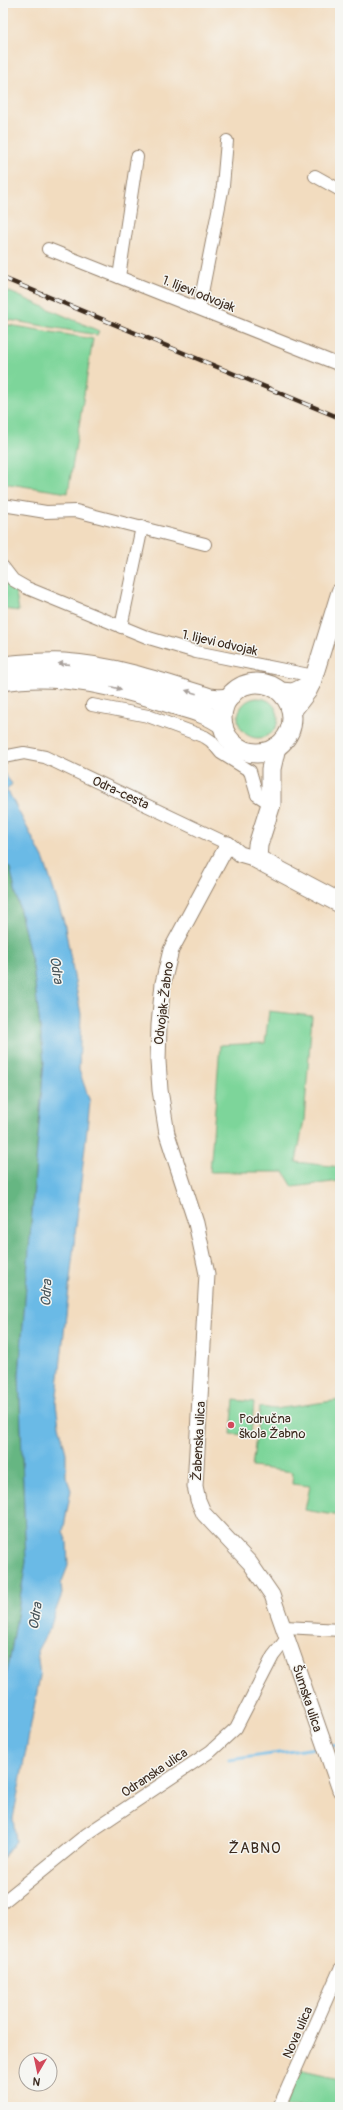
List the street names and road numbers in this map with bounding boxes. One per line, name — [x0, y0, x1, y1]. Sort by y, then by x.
street label: 1. lijevi odvojak — [160, 272, 238, 316]
street label: 1. lijevi odvojak — [180, 626, 260, 660]
street label: Odra-cesta — [90, 773, 152, 813]
street label: Odvojak-Žabno — [151, 961, 177, 1046]
street label: Žabenska ulica — [189, 1401, 209, 1481]
street label: Šumska ulica — [289, 1663, 325, 1734]
street label: Odranska ulica — [118, 1745, 191, 1801]
street label: Nova ulica — [279, 2004, 316, 2061]

